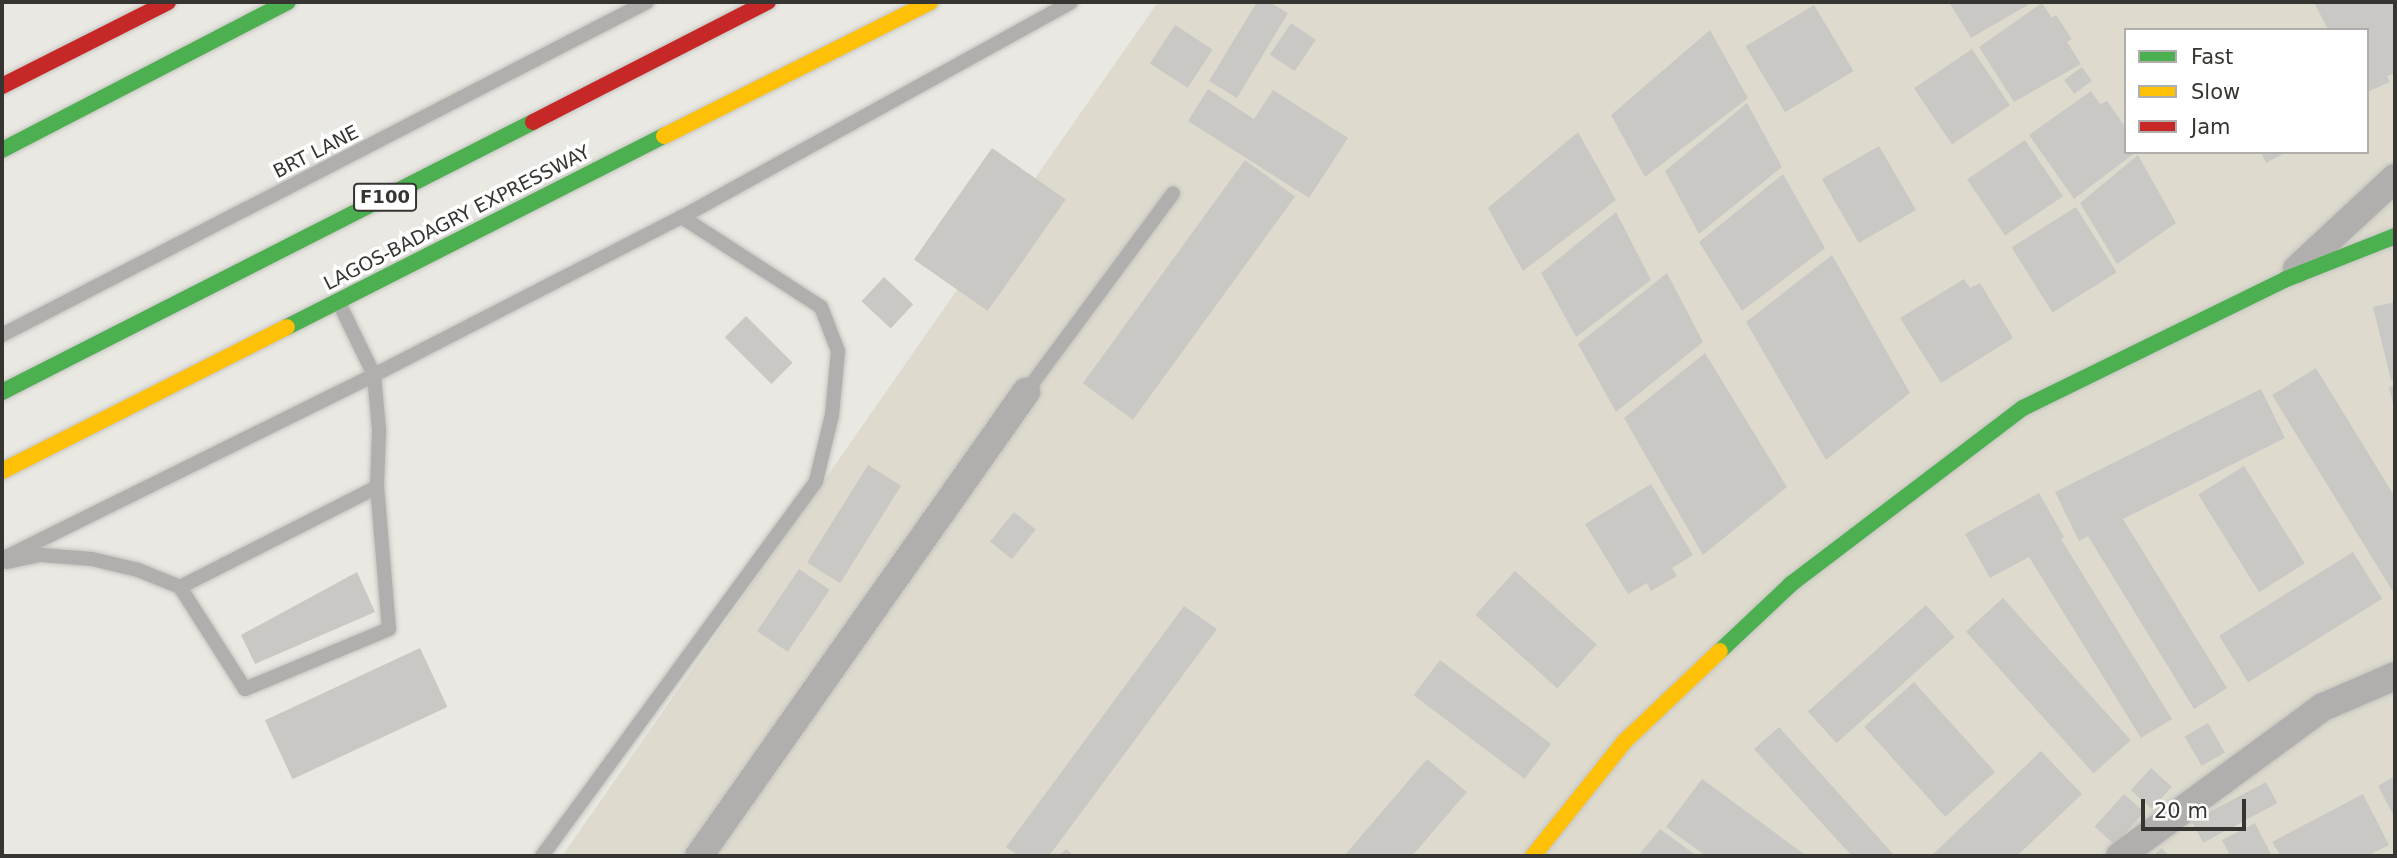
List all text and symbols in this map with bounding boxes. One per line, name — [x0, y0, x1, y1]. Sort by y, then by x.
legend — [2124, 28, 2369, 154]
text: Fast — [2191, 45, 2233, 69]
text: Slow — [2191, 80, 2240, 104]
text: Jam — [2191, 115, 2231, 139]
street label: BRT LANE — [270, 121, 362, 183]
street label: LAGOS-BADAGRY EXPRESSWAY — [320, 141, 594, 295]
road number: F100 — [352, 182, 418, 212]
scale bar — [2145, 784, 2250, 828]
text: 20 m — [2154, 799, 2208, 823]

